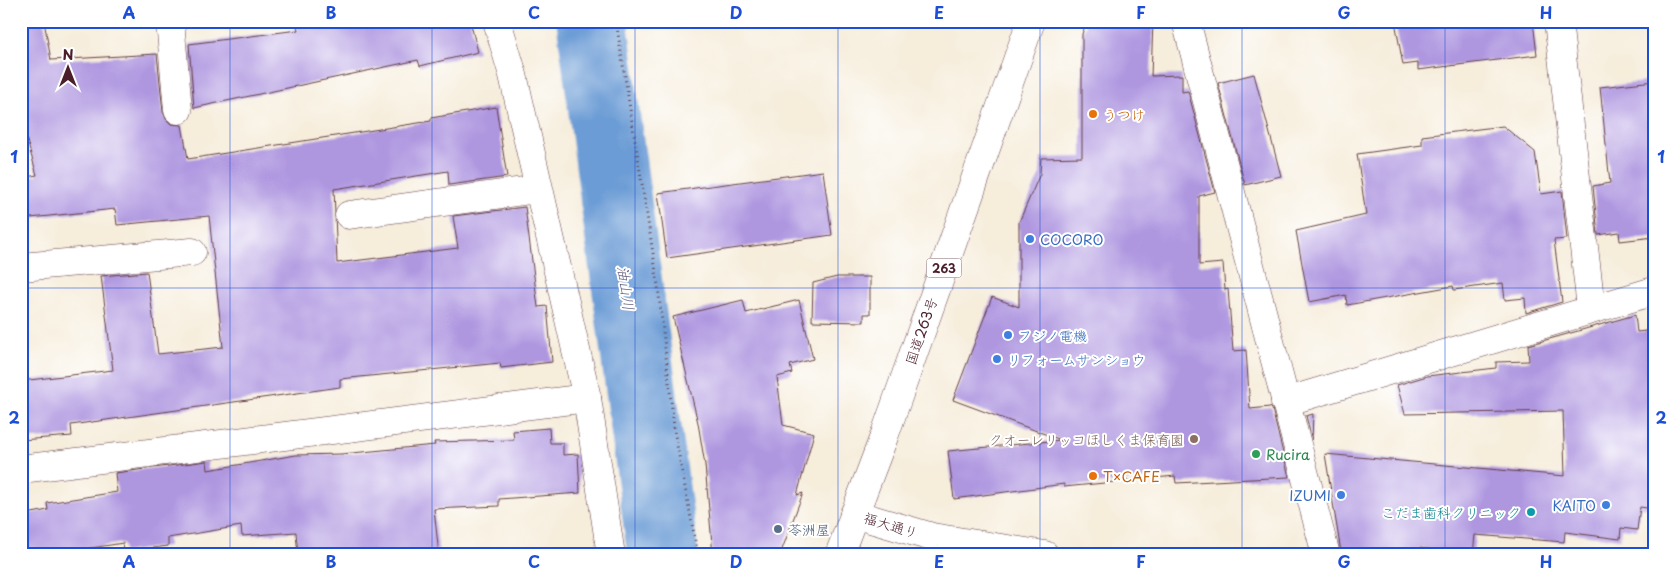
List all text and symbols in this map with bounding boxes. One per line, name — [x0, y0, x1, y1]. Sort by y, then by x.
text: A — [123, 0, 136, 24]
text: B — [326, 0, 337, 24]
text: C — [528, 0, 540, 24]
text: D — [730, 0, 742, 24]
text: E — [934, 0, 944, 24]
text: F — [1136, 0, 1146, 24]
text: G — [1337, 0, 1351, 24]
text: H — [1540, 0, 1552, 24]
north arrow — [42, 42, 92, 92]
text: N — [62, 44, 74, 65]
place label: うつけ — [1103, 104, 1145, 125]
marker: うつけ — [1087, 108, 1099, 120]
text: 1 — [10, 144, 18, 168]
text: 1 — [1657, 144, 1665, 168]
place label: COCORO — [1040, 229, 1103, 250]
marker: COCORO — [1024, 233, 1036, 245]
road number: 263 — [926, 258, 962, 278]
water label: 油山川 — [612, 264, 642, 312]
street label: 国道263号 — [900, 294, 942, 368]
place label: フジノ電機 — [1018, 325, 1087, 346]
marker: フジノ電機 — [1002, 329, 1014, 341]
place label: リフォームサンショウ — [1007, 349, 1146, 370]
marker: リフォームサンショウ — [991, 353, 1003, 365]
text: 2 — [8, 405, 20, 429]
text: 2 — [1655, 405, 1667, 429]
place label: クオーレリッコほしくま保育園 — [989, 429, 1184, 450]
marker: クオーレリッコほしくま保育園 — [1188, 433, 1200, 445]
place label: Rucira — [1266, 444, 1310, 465]
marker: Rucira — [1250, 448, 1262, 460]
place label: T×CAFE — [1103, 466, 1160, 487]
marker: T×CAFE — [1087, 470, 1099, 482]
place label: IZUMI — [1289, 485, 1331, 506]
marker: IZUMI — [1335, 489, 1347, 501]
place label: KAITO — [1553, 495, 1596, 516]
marker: KAITO — [1600, 499, 1612, 511]
place label: こだま歯科クリニック — [1381, 502, 1521, 523]
marker: こだま歯科クリニック — [1525, 506, 1537, 518]
street label: 福大通り — [861, 507, 921, 543]
place label: 苓洲屋 — [788, 519, 830, 540]
marker: 苓洲屋 — [772, 523, 784, 535]
text: A — [123, 549, 136, 573]
text: B — [326, 549, 337, 573]
text: C — [528, 549, 540, 573]
text: D — [730, 549, 742, 573]
text: E — [934, 549, 944, 573]
text: F — [1136, 549, 1146, 573]
text: G — [1337, 549, 1351, 573]
text: H — [1540, 549, 1552, 573]

